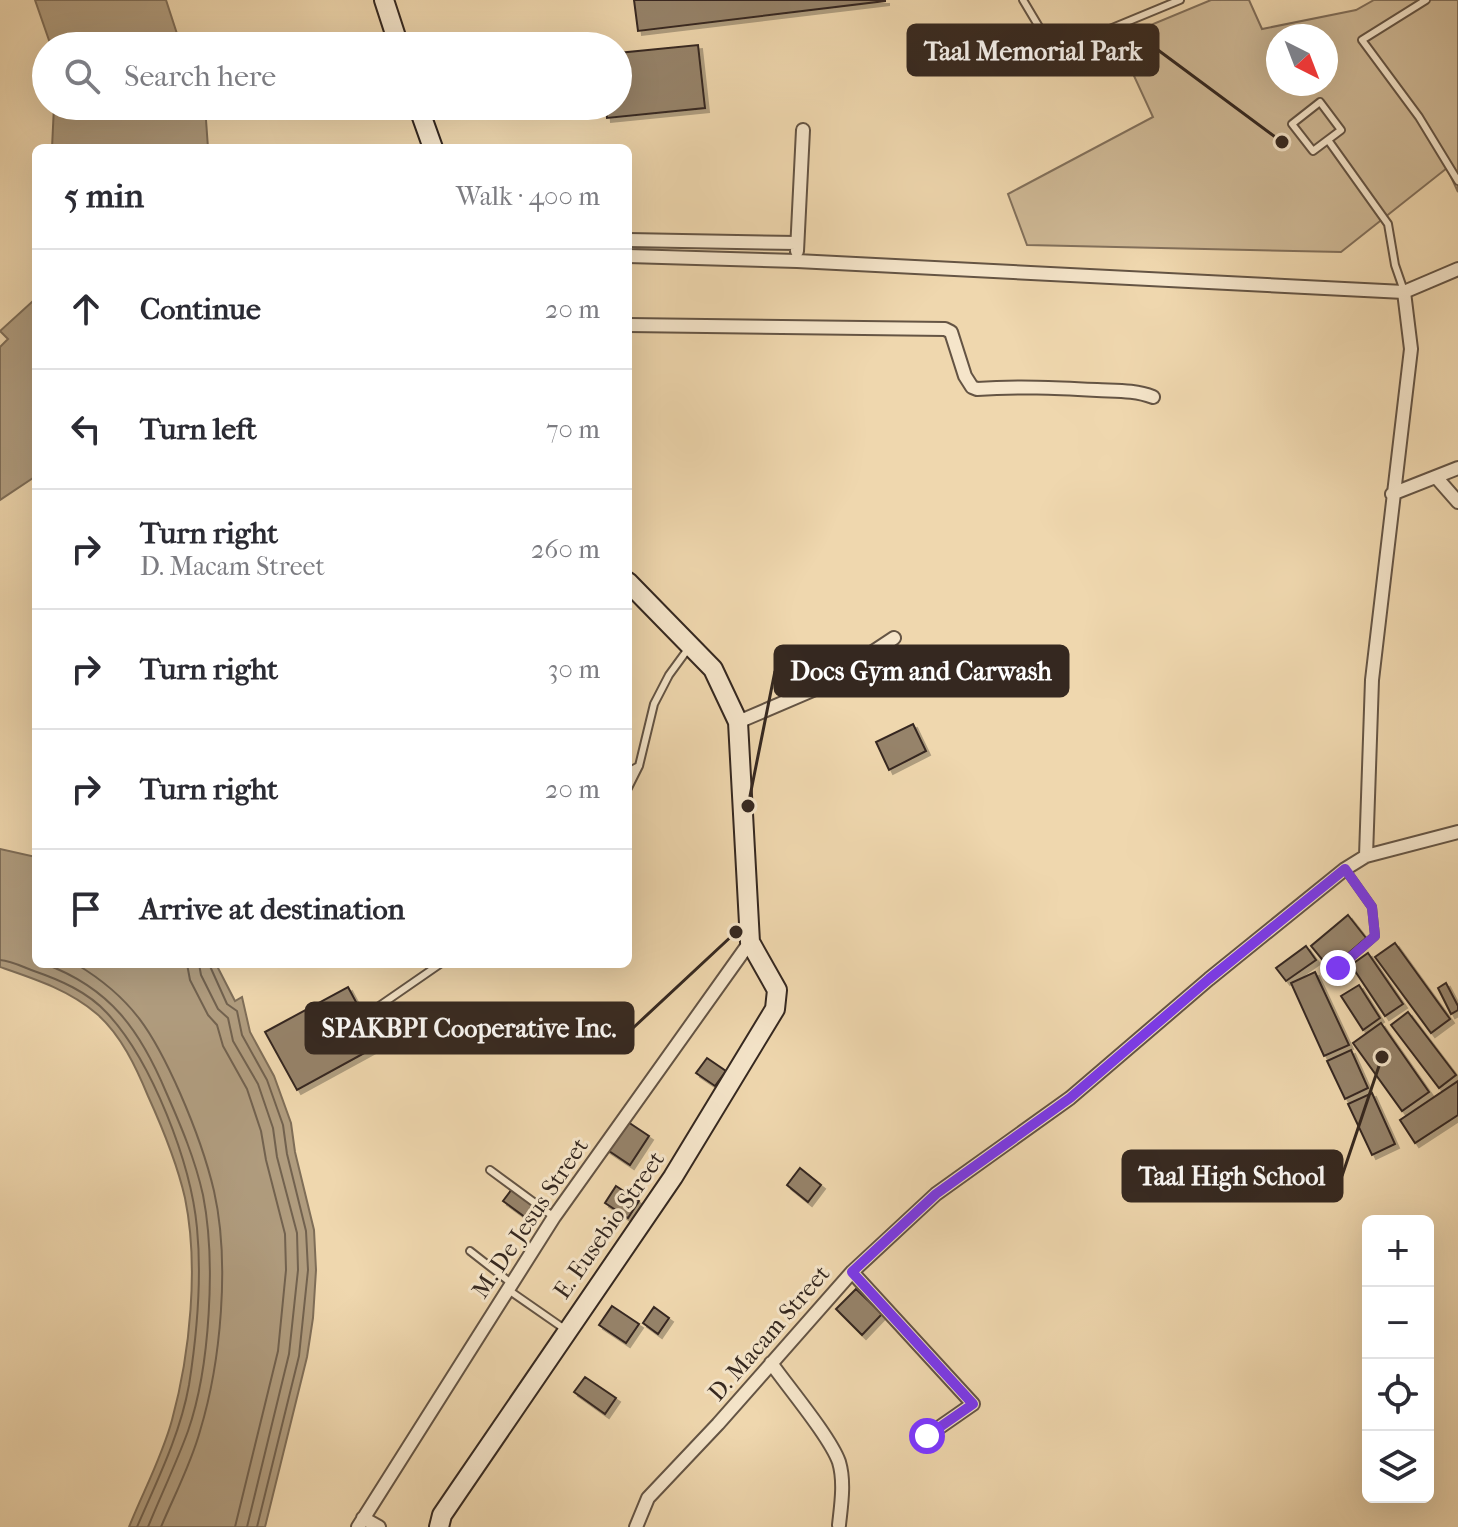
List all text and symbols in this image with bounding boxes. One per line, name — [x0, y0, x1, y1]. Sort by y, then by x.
north arrow — [1266, 24, 1338, 96]
callout: Taal Memorial Park — [908, 25, 1158, 75]
search box — [32, 32, 632, 120]
text: Taal Memorial Park — [923, 36, 1144, 67]
icon: search — [60, 54, 104, 98]
text: Search here — [124, 59, 276, 94]
text: 5 min — [64, 176, 144, 216]
text: Walk · 400 m — [456, 181, 600, 212]
icon: ahead — [64, 287, 108, 331]
text: Continue — [140, 292, 261, 327]
text: 20 m — [545, 294, 600, 325]
icon: left — [64, 407, 108, 451]
text: Turn left — [140, 412, 257, 447]
text: 70 m — [546, 414, 600, 445]
text: Turn right — [140, 516, 278, 551]
icon: right — [64, 527, 108, 571]
text: 260 m — [531, 534, 600, 565]
text: D. Macam Street — [140, 551, 325, 582]
callout: Docs Gym and Carwash — [775, 646, 1068, 696]
icon: right — [64, 647, 108, 691]
text: Turn right — [140, 652, 278, 687]
text: 30 m — [548, 654, 600, 685]
text: Docs Gym and Carwash — [790, 656, 1052, 687]
icon: right — [64, 767, 108, 811]
text: Turn right — [140, 772, 278, 807]
text: 20 m — [545, 774, 600, 805]
icon: arrive — [64, 887, 108, 931]
text: Arrive at destination — [140, 892, 405, 927]
route end — [1320, 950, 1356, 986]
callout: SPAKBPI Cooperative Inc. — [306, 1003, 633, 1053]
text: SPAKBPI Cooperative Inc. — [322, 1013, 616, 1044]
street label: M. De Jesus Street — [466, 1132, 594, 1303]
street label: E. Eusebio Street — [548, 1146, 670, 1304]
callout: Taal High School — [1123, 1151, 1342, 1201]
text: Taal High School — [1138, 1161, 1326, 1192]
map controls — [1362, 1215, 1434, 1503]
button: + — [1362, 1215, 1434, 1287]
street label: D. Macam Street — [703, 1259, 836, 1407]
button: − — [1362, 1287, 1434, 1359]
button: locate — [1362, 1359, 1434, 1431]
route start — [909, 1418, 945, 1454]
button: layers — [1362, 1431, 1434, 1503]

